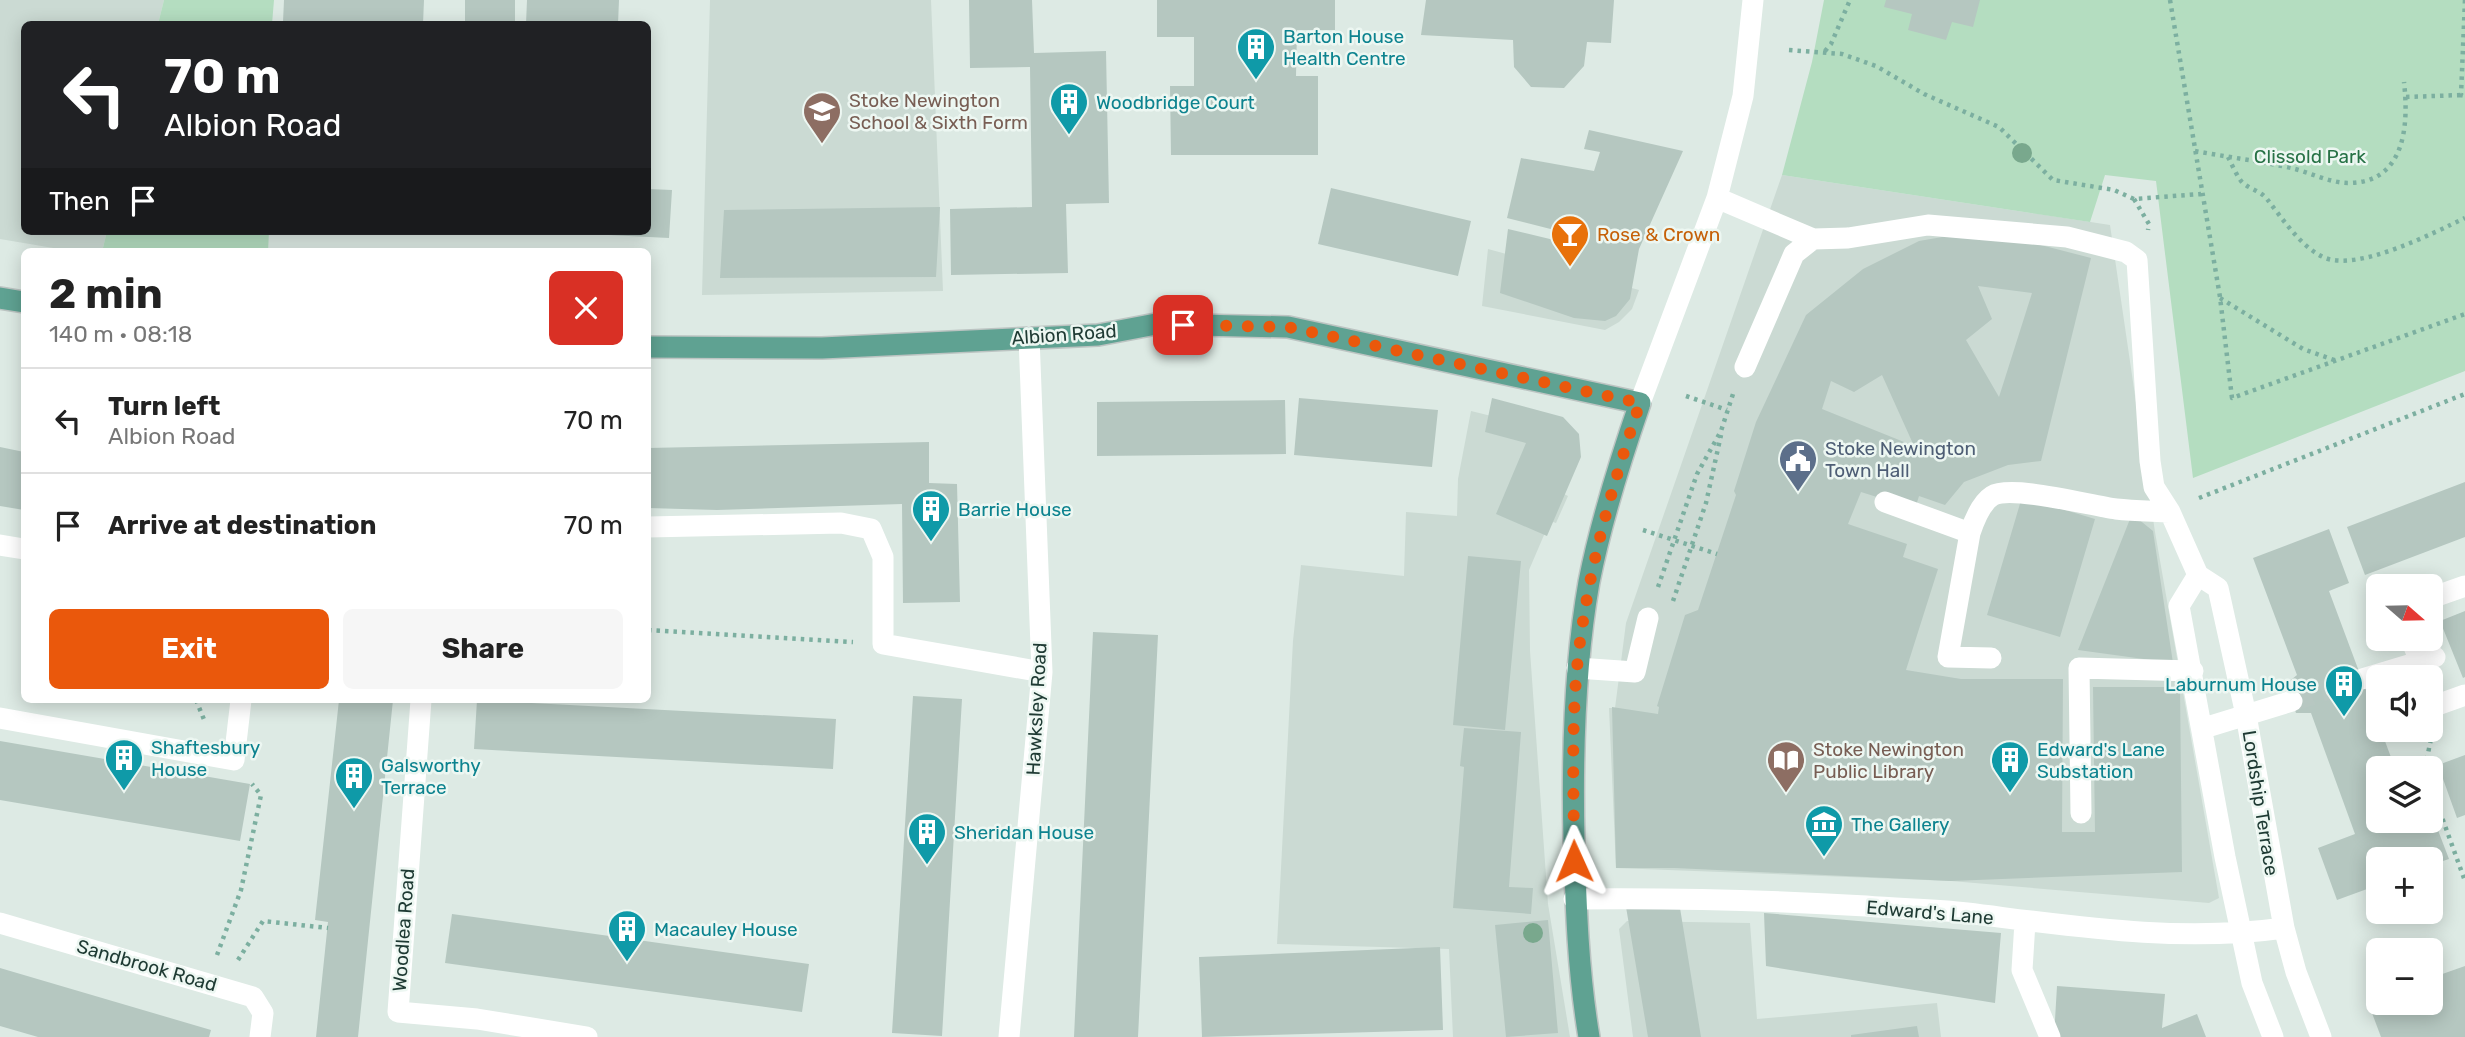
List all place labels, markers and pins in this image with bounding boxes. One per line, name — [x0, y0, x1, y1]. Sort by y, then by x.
place label: Barton House Health Centre — [1283, 25, 1406, 70]
building icon: Barton House Health Centre — [1235, 26, 1277, 81]
building icon: Woodbridge Court — [1048, 81, 1090, 136]
place label: Stoke Newington School & Sixth Form — [849, 89, 1028, 134]
school or university icon: Stoke Newington School & Sixth Form — [801, 90, 843, 145]
place label: Woodbridge Court — [1096, 91, 1255, 114]
bar icon: Rose & Crown — [1549, 213, 1591, 268]
place label: Rose & Crown — [1597, 223, 1720, 246]
pin — [1153, 295, 1213, 355]
place label: Stoke Newington Town Hall — [1825, 437, 1976, 482]
public building icon: Stoke Newington Town Hall — [1777, 438, 1819, 493]
building icon: Barrie House — [910, 488, 952, 543]
place label: Barrie House — [958, 498, 1072, 521]
building icon: Laburnum House — [2323, 663, 2365, 718]
place label: Laburnum House — [2165, 673, 2317, 696]
place label: Shaftesbury House — [151, 736, 260, 781]
building icon: Shaftesbury House — [103, 737, 145, 792]
place label: Stoke Newington Public Library — [1813, 738, 1964, 783]
place label: Edward's Lane Substation — [2037, 738, 2165, 783]
library icon: Stoke Newington Public Library — [1765, 739, 1807, 794]
building icon: Edward's Lane Substation — [1989, 739, 2031, 794]
place label: Galsworthy Terrace — [381, 754, 481, 799]
building icon: Galsworthy Terrace — [333, 755, 375, 810]
museum icon: The Gallery — [1803, 803, 1845, 858]
building icon: Sheridan House — [906, 811, 948, 866]
place label: The Gallery — [1851, 813, 1950, 836]
place label: Sheridan House — [954, 821, 1094, 844]
building icon: Macauley House — [606, 908, 648, 963]
place label: Macauley House — [654, 918, 798, 941]

